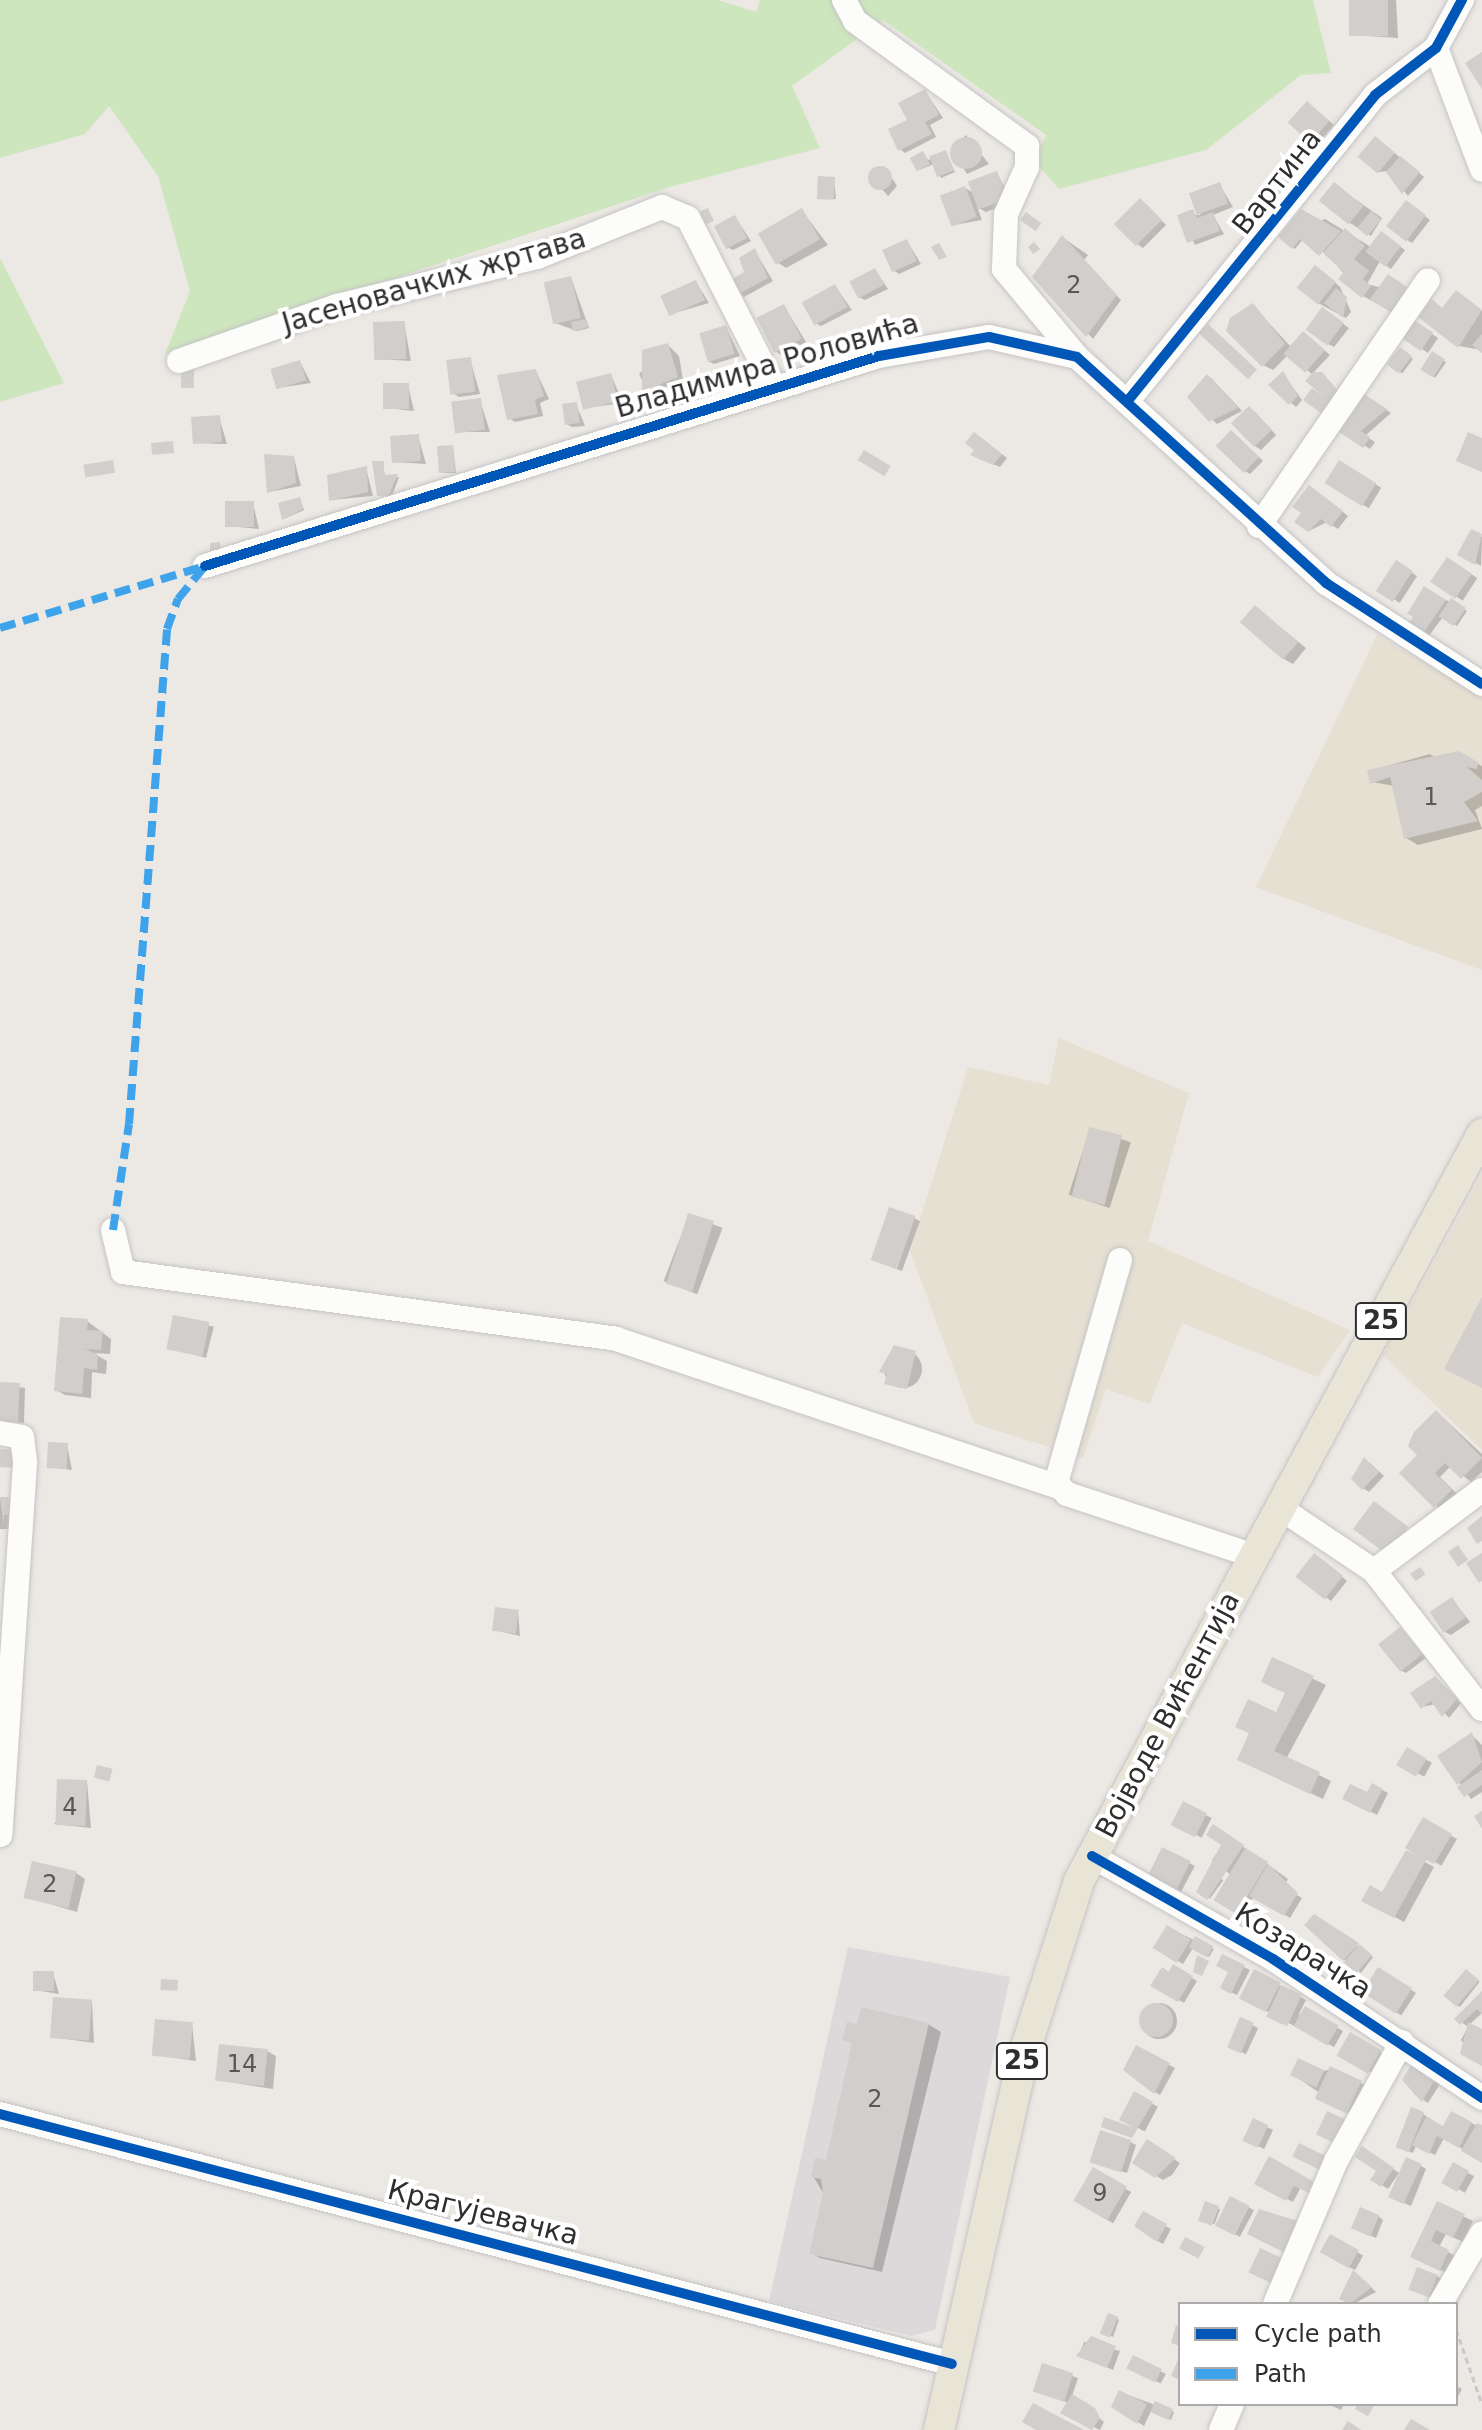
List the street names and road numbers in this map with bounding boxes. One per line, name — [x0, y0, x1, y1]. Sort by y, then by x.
street label: Вартина — [1226, 123, 1328, 241]
street label: Јасеновачких жртава — [278, 222, 590, 340]
street label: Владимира Роловића — [611, 307, 923, 425]
road number: 25 — [1353, 1299, 1409, 1343]
street label: Војводе Вићентија — [1089, 1586, 1247, 1844]
street label: Козарачка — [1229, 1896, 1377, 2006]
road number: 25 — [994, 2039, 1050, 2083]
street label: Крагујевачка — [384, 2173, 582, 2253]

